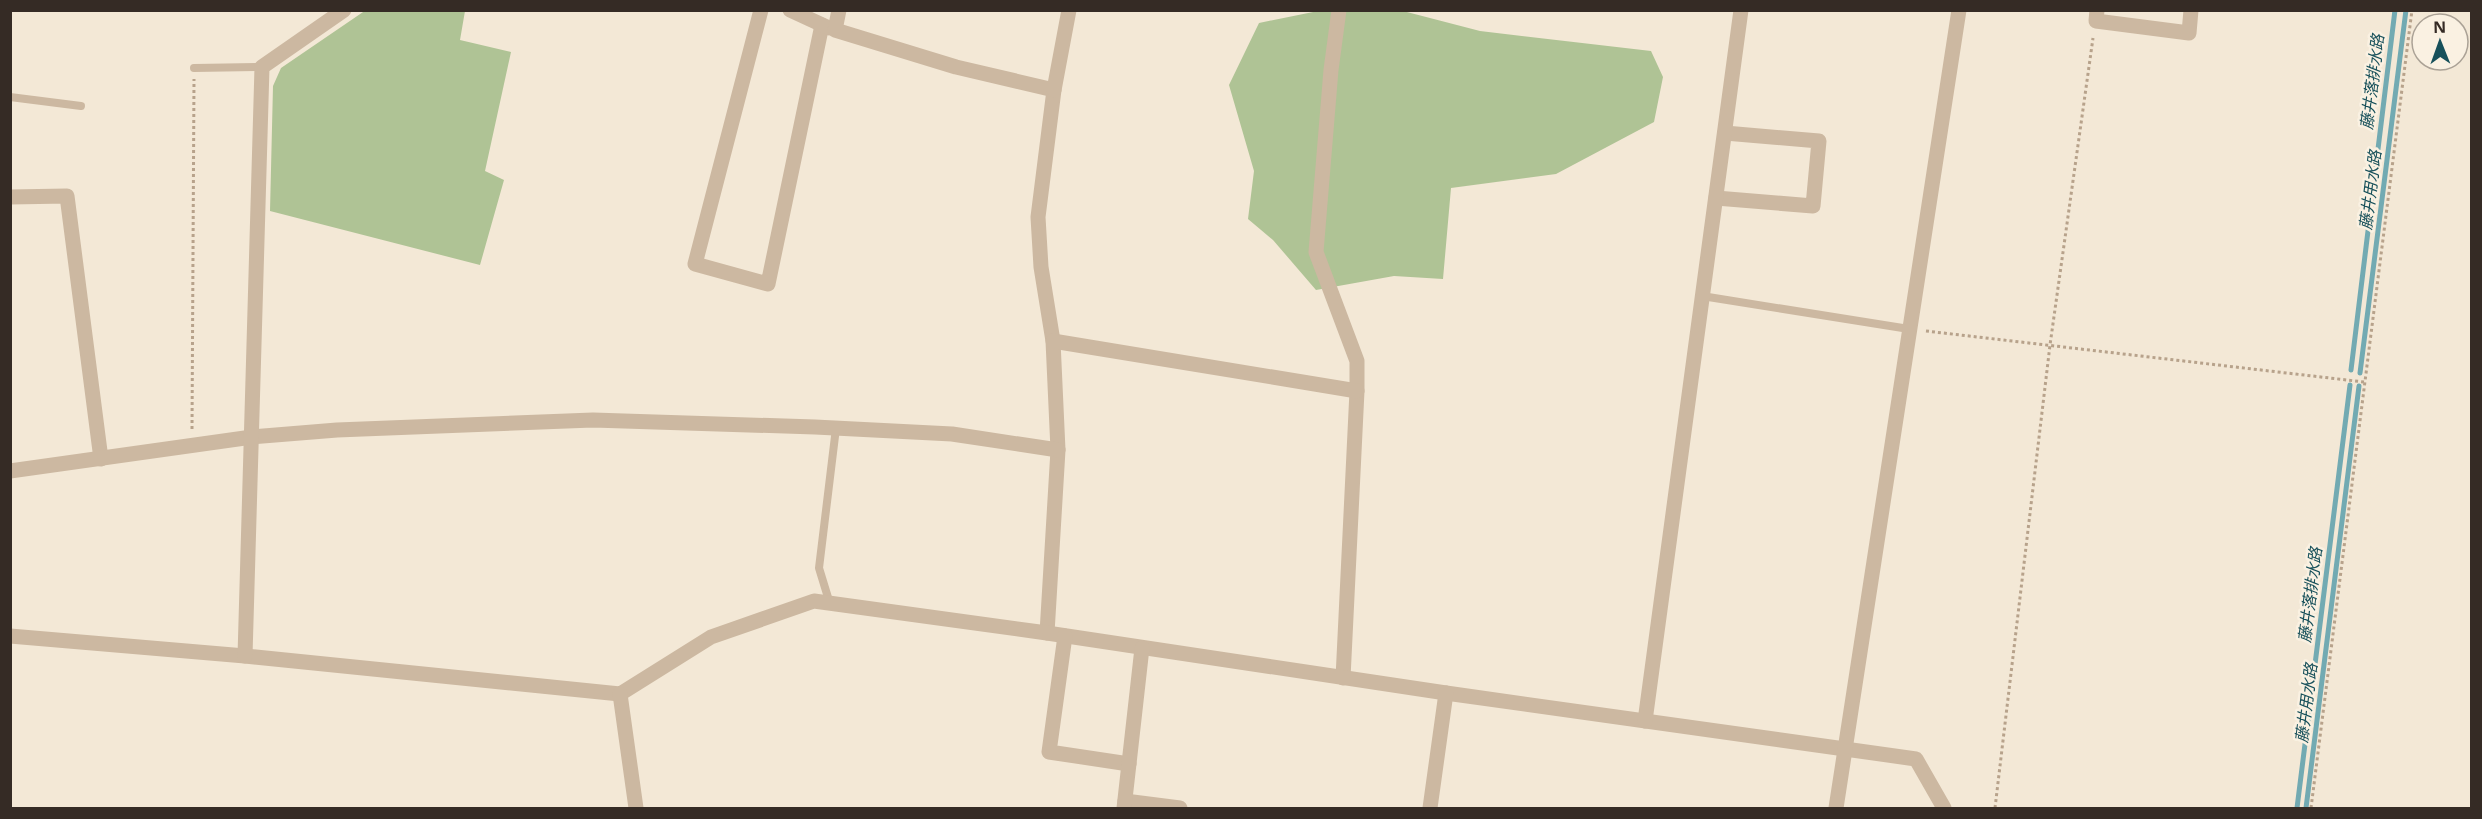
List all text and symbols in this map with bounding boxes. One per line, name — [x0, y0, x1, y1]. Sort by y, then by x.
north arrow — [2410, 12, 2470, 72]
text: N — [2433, 16, 2446, 38]
water label: 藤井落排水路 — [2355, 31, 2389, 131]
water label: 藤井用水路 — [2354, 147, 2386, 231]
water label: 藤井落排水路 — [2293, 544, 2327, 644]
water label: 藤井用水路 — [2290, 660, 2322, 744]

